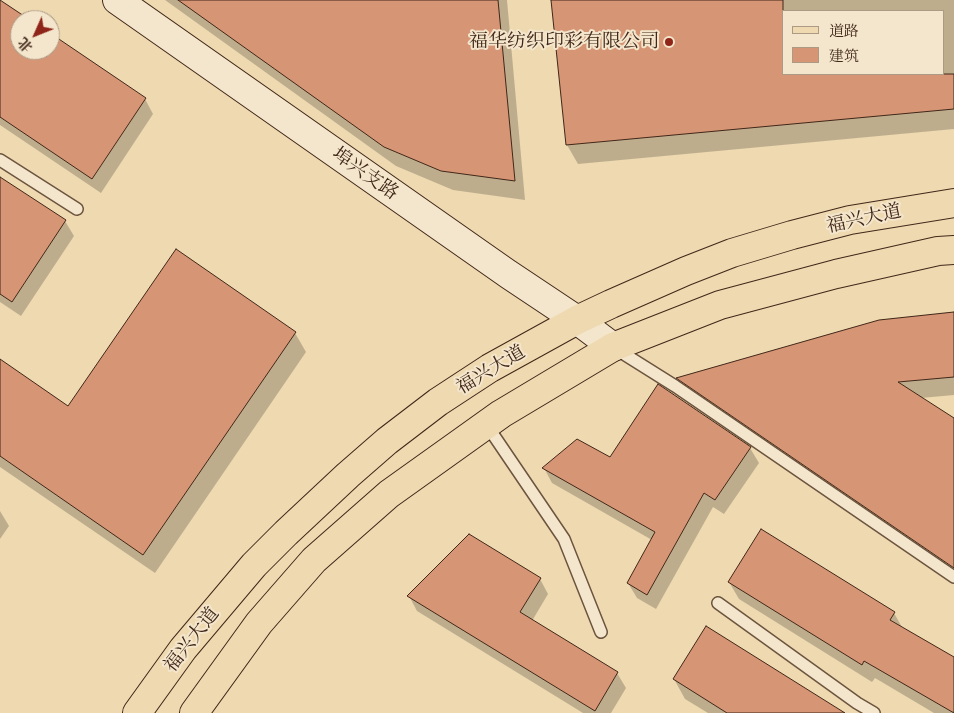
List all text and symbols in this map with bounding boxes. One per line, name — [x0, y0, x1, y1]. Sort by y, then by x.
north arrow — [10, 10, 60, 60]
legend — [782, 10, 944, 75]
text: 道路 — [829, 21, 859, 40]
place label: 福华纺织印彩有限公司 — [469, 31, 659, 53]
text: 北 — [14, 33, 36, 56]
marker: 福华纺织印彩有限公司 — [663, 36, 675, 48]
text: 建筑 — [829, 46, 859, 65]
street label: 埠兴支路 — [327, 143, 403, 205]
street label: 福兴大道 — [824, 200, 904, 238]
street label: 福兴大道 — [453, 341, 529, 399]
street label: 福兴大道 — [160, 603, 224, 677]

